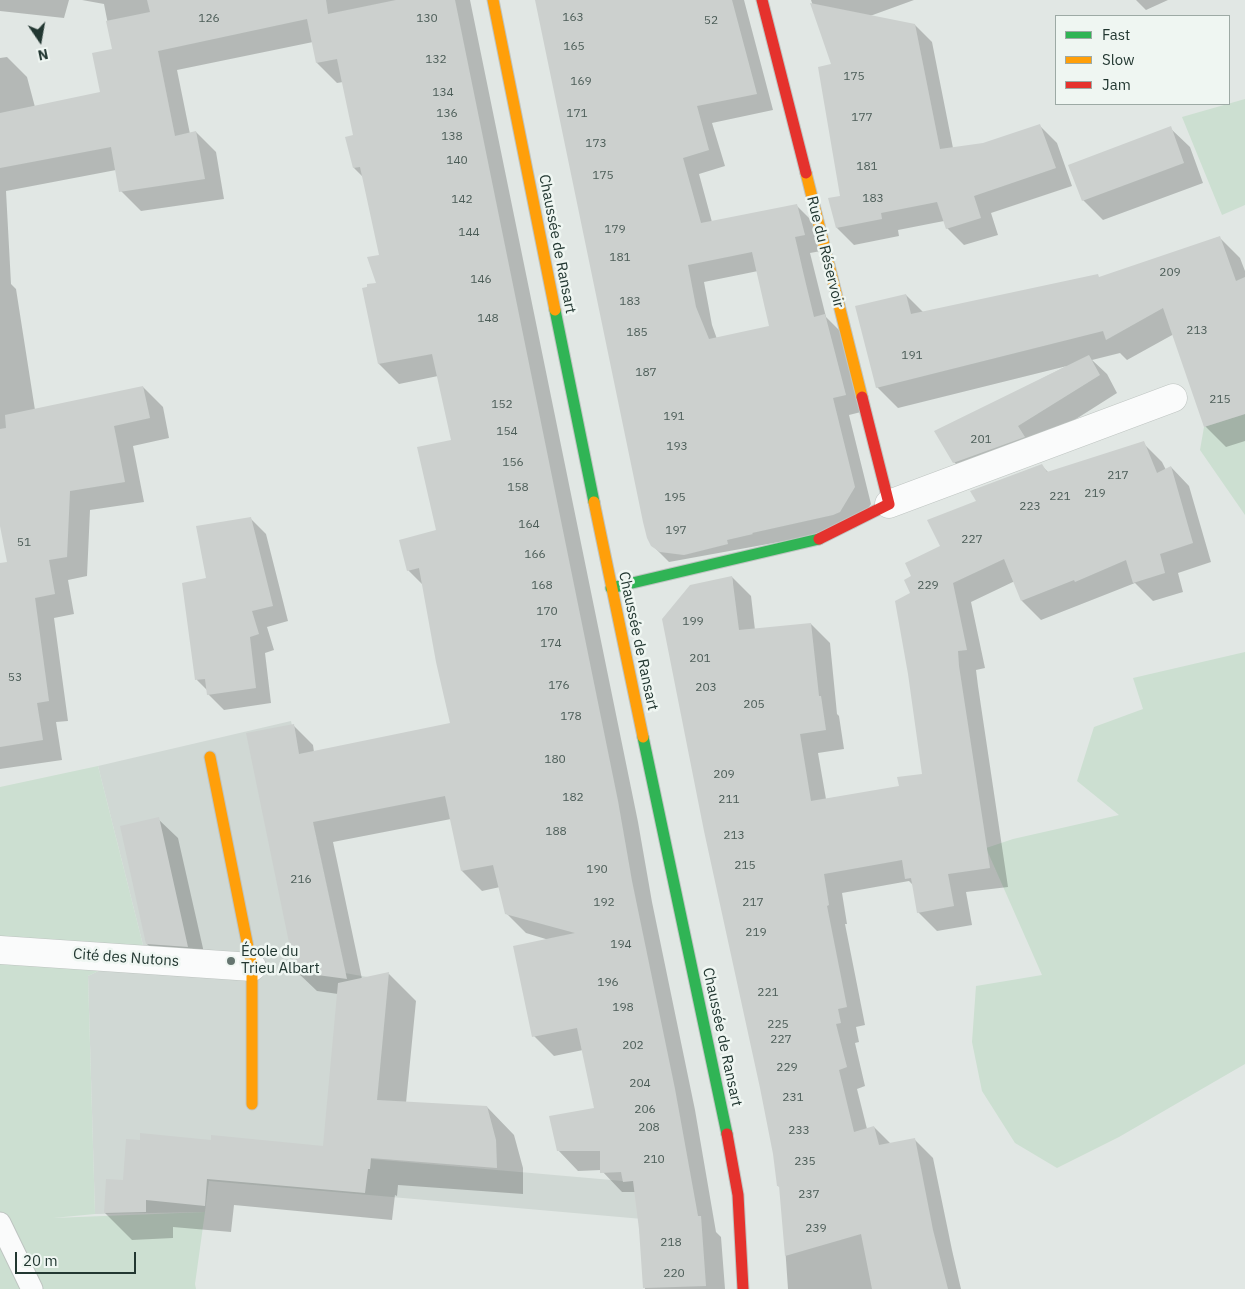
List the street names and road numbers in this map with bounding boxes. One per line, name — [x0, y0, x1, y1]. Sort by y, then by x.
street label: Chaussée de Ransart — [535, 173, 579, 315]
street label: Rue du Réservoir — [802, 194, 848, 310]
street label: Chaussée de Ransart — [614, 570, 662, 712]
street label: Cité des Nutons — [72, 945, 180, 971]
street label: Chaussée de Ransart — [698, 966, 746, 1108]

